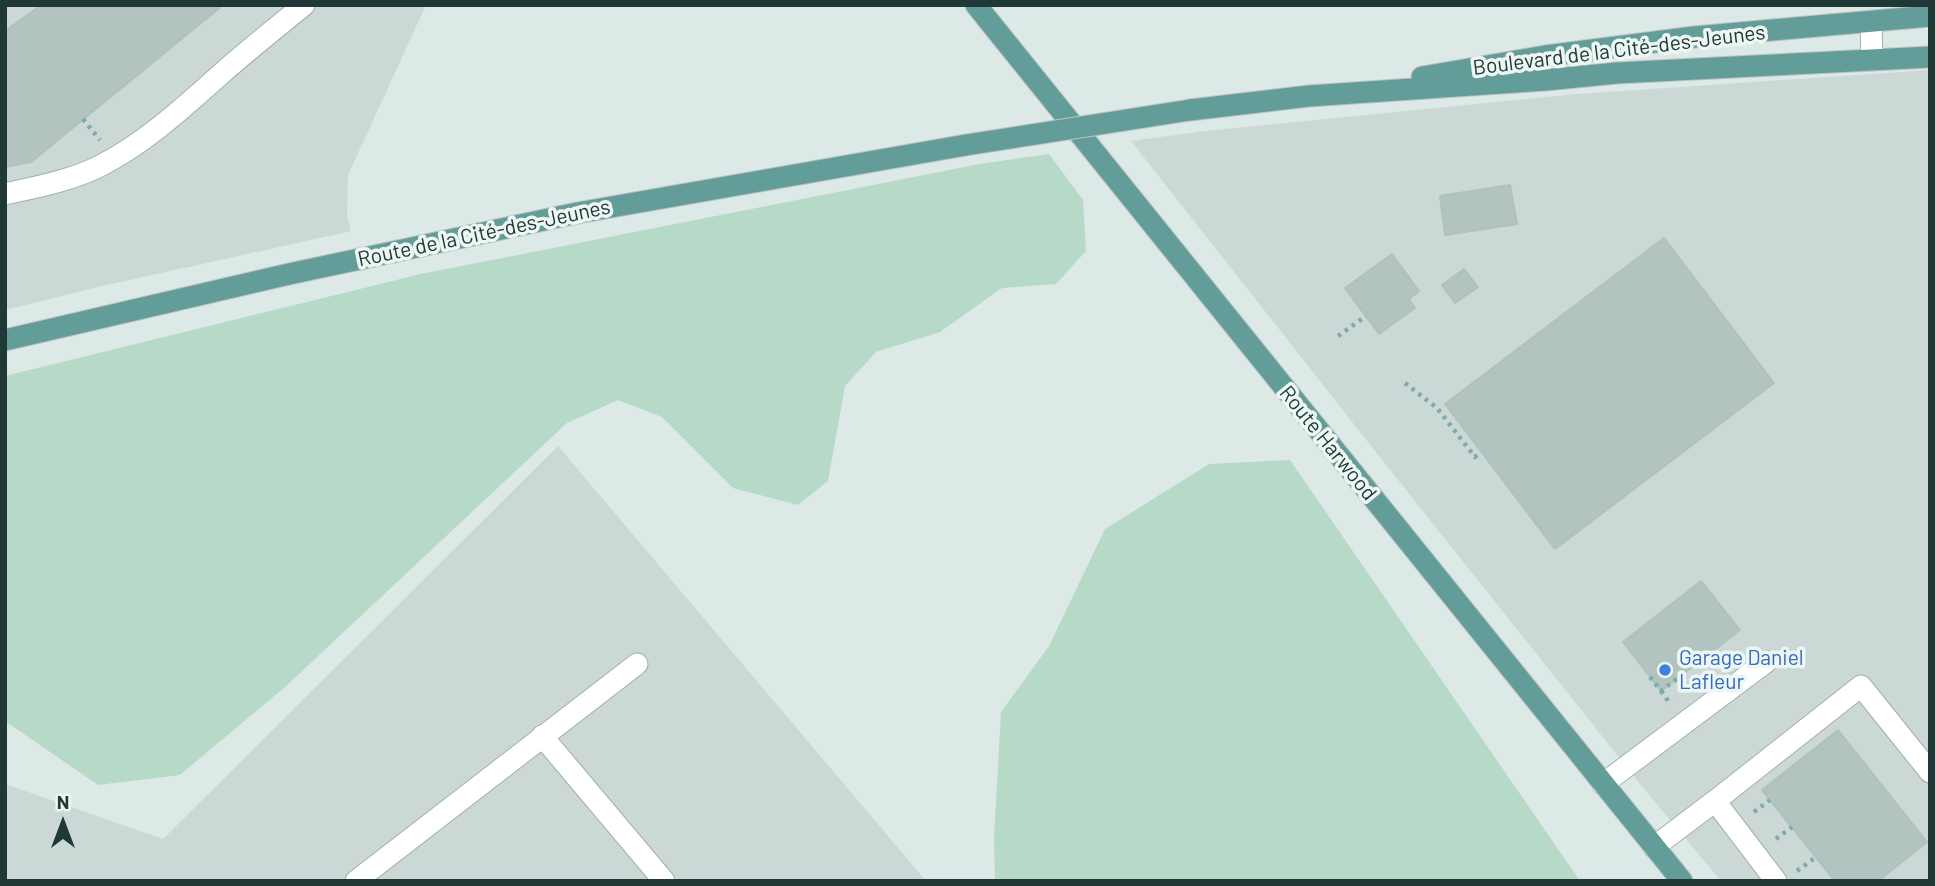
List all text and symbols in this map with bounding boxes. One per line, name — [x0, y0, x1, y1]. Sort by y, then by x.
street label: Boulevard de la Cité-des-Jeunes — [1471, 20, 1767, 80]
street label: Route de la Cité-des-Jeunes — [355, 194, 613, 272]
street label: Route Harwood — [1274, 381, 1382, 505]
place label: Garage Daniel Lafleur — [1679, 645, 1804, 695]
marker: Garage Daniel Lafleur — [1657, 662, 1673, 678]
north arrow — [28, 788, 98, 858]
text: N — [57, 790, 69, 813]

